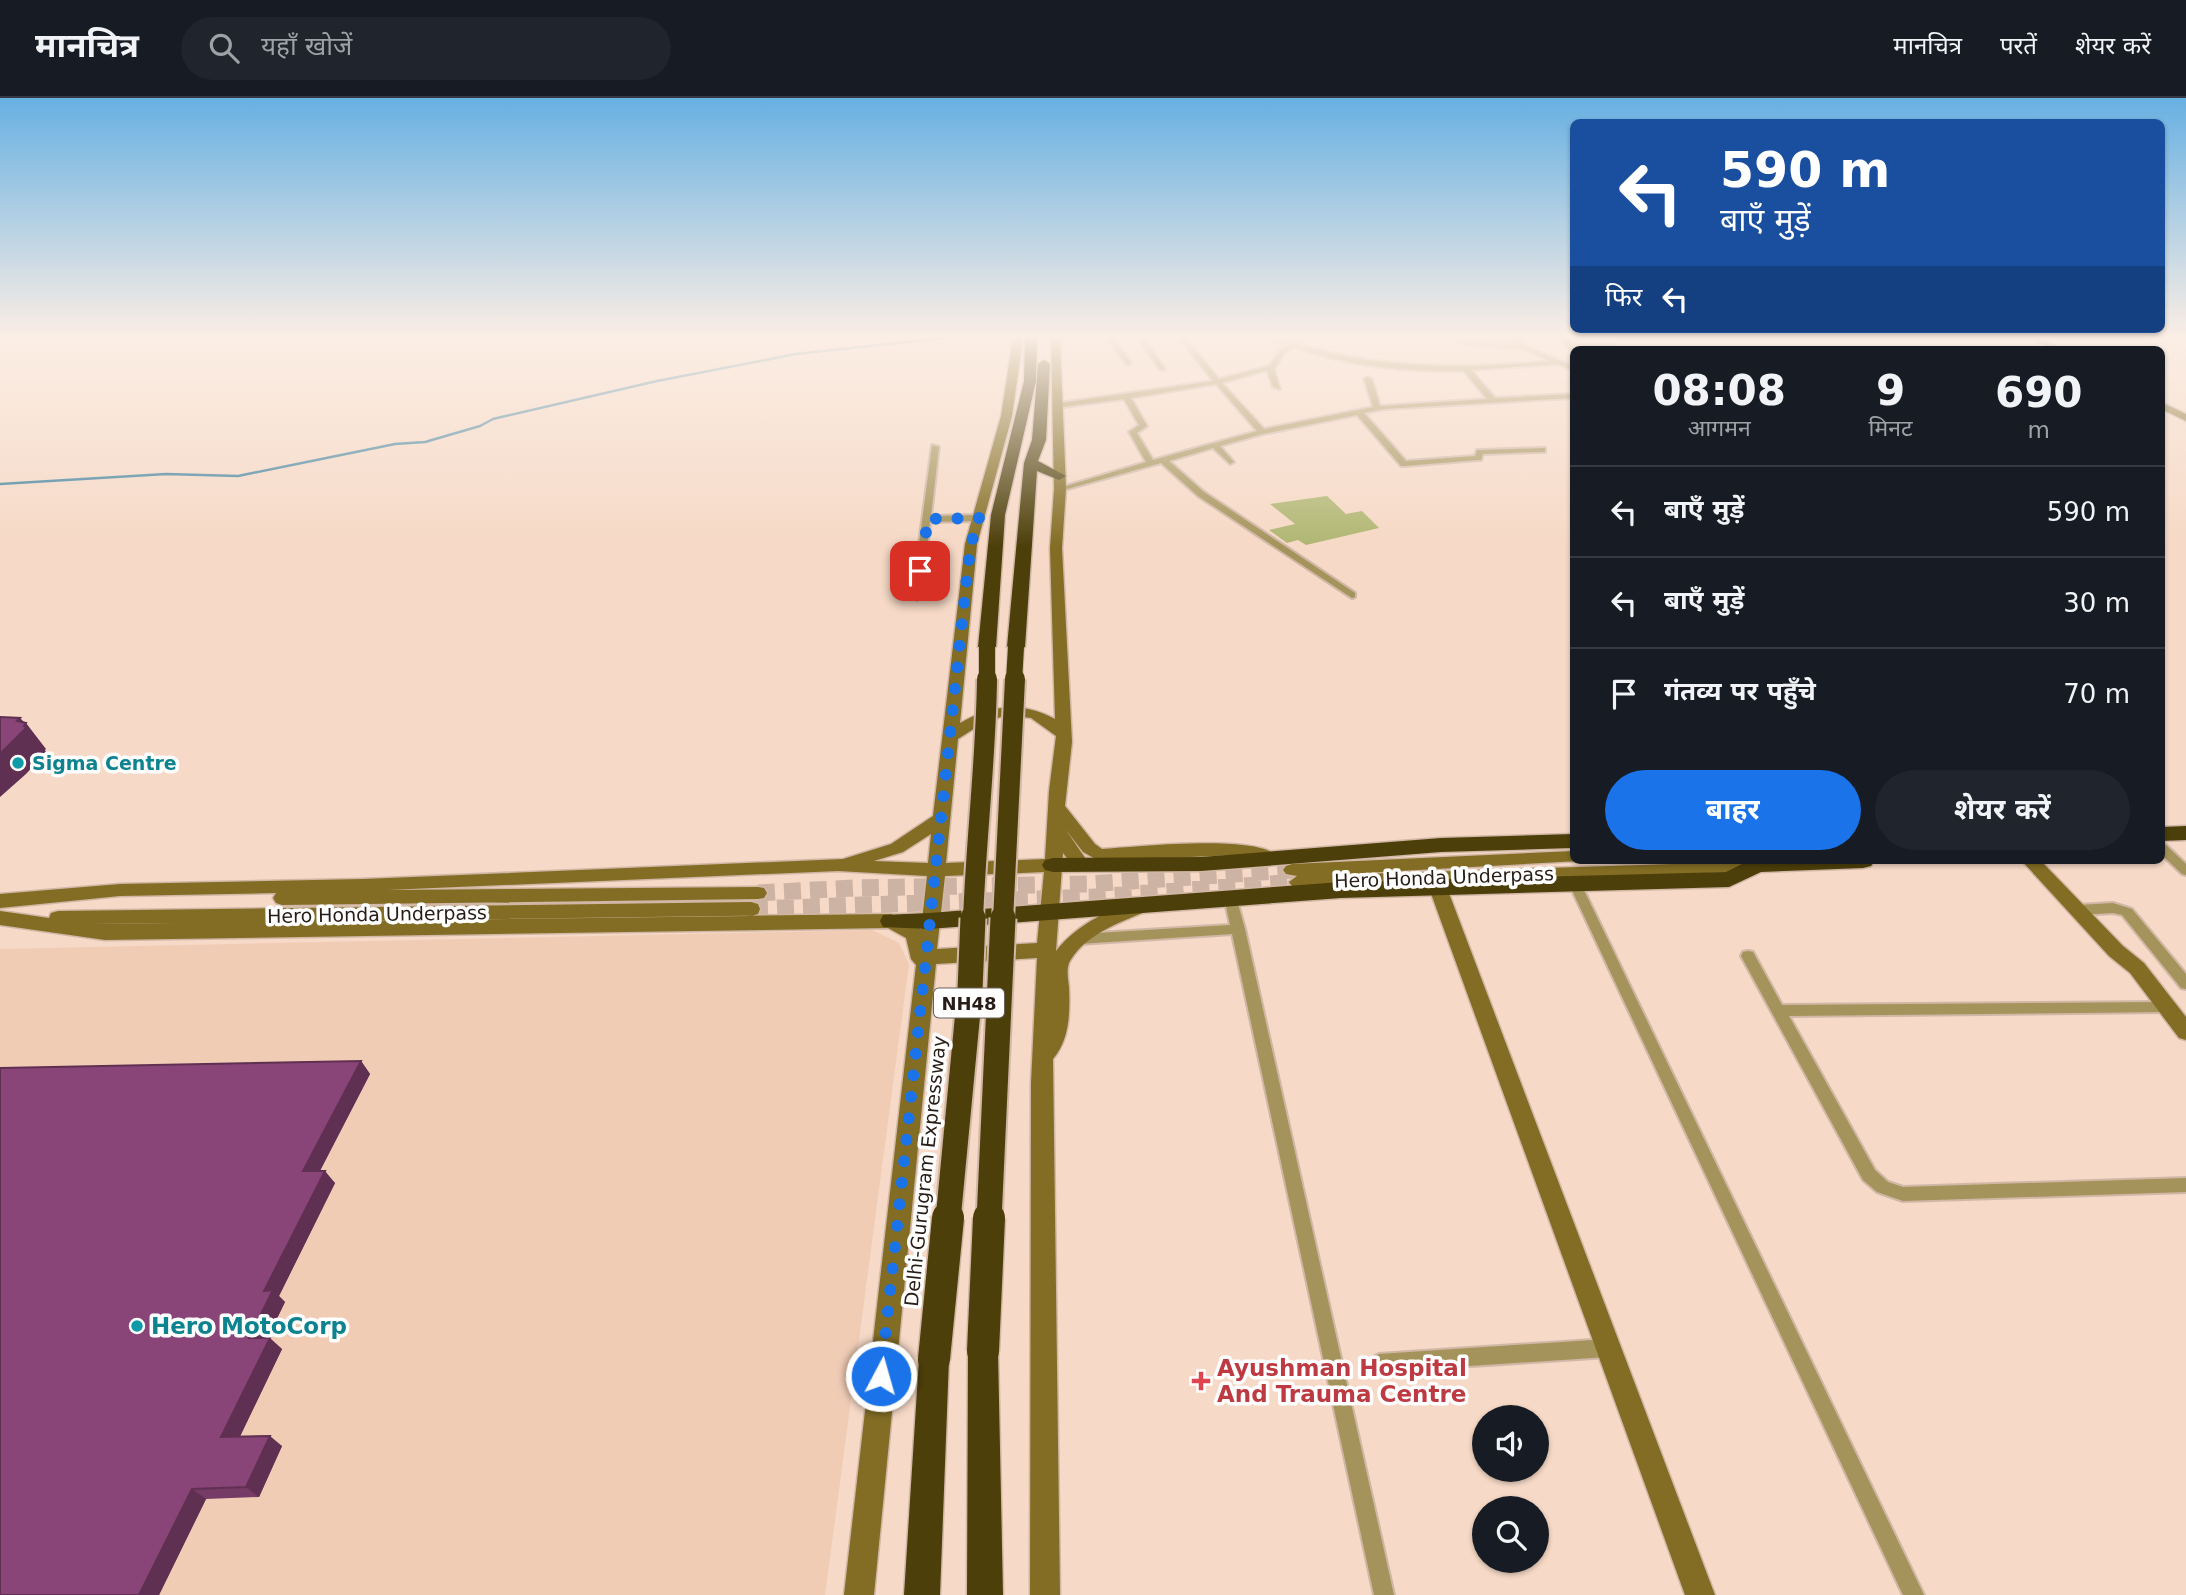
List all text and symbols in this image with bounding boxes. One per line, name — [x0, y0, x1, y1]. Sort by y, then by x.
search box — [181, 17, 671, 80]
text: मानचित्र — [35, 26, 139, 65]
icon: search — [205, 29, 243, 67]
text: यहाँ खोजें — [261, 31, 352, 61]
text: मानचित्र — [1893, 32, 1962, 60]
text: परतें — [2000, 32, 2037, 60]
text: शेयर करें — [2075, 32, 2151, 60]
text: 590 m — [1720, 142, 1890, 199]
icon: left — [1605, 147, 1696, 238]
text: बाएँ मुड़ें — [1720, 201, 1811, 239]
icon: left — [1656, 280, 1694, 318]
text: फिर — [1605, 282, 1642, 312]
text: 08:08 — [1652, 366, 1786, 415]
text: 9 — [1876, 366, 1905, 415]
text: 690 — [1995, 368, 2083, 417]
text: आगमन — [1688, 415, 1751, 441]
text: मिनट — [1868, 415, 1913, 441]
text: m — [2028, 417, 2050, 443]
icon: left — [1605, 493, 1643, 531]
text: बाएँ मुड़ें — [1664, 494, 1744, 524]
text: 590 m — [2047, 497, 2130, 527]
pin — [890, 541, 950, 601]
icon: arrive — [901, 552, 939, 590]
icon: left — [1605, 584, 1643, 622]
text: बाएँ मुड़ें — [1664, 585, 1744, 615]
text: 30 m — [2063, 588, 2130, 618]
icon: arrive — [1605, 675, 1643, 713]
text: गंतव्य पर पहुँचे — [1664, 676, 1816, 706]
text: 70 m — [2063, 679, 2130, 709]
place label: Sigma Centre — [32, 752, 177, 774]
marker: Sigma Centre — [10, 755, 26, 771]
button: बाहर — [1605, 770, 1861, 850]
button: शेयर करें — [1875, 770, 2130, 850]
street label: Hero Honda Underpass — [1334, 862, 1554, 892]
street label: Hero Honda Underpass — [267, 901, 487, 927]
road number: NH48 — [934, 988, 1004, 1018]
street label: Delhi-Gurugram Expressway — [900, 1035, 950, 1307]
place label: Hero MotoCorp — [151, 1313, 347, 1339]
marker: Hero MotoCorp — [129, 1318, 145, 1334]
position arrow — [844, 1339, 918, 1413]
place label: Ayushman Hospital And Trauma Centre — [1217, 1355, 1467, 1407]
marker: Ayushman Hospital And Trauma Centre — [1191, 1371, 1211, 1391]
map controls — [1472, 1405, 1549, 1573]
button: sound — [1472, 1405, 1549, 1482]
button: search — [1472, 1496, 1549, 1573]

